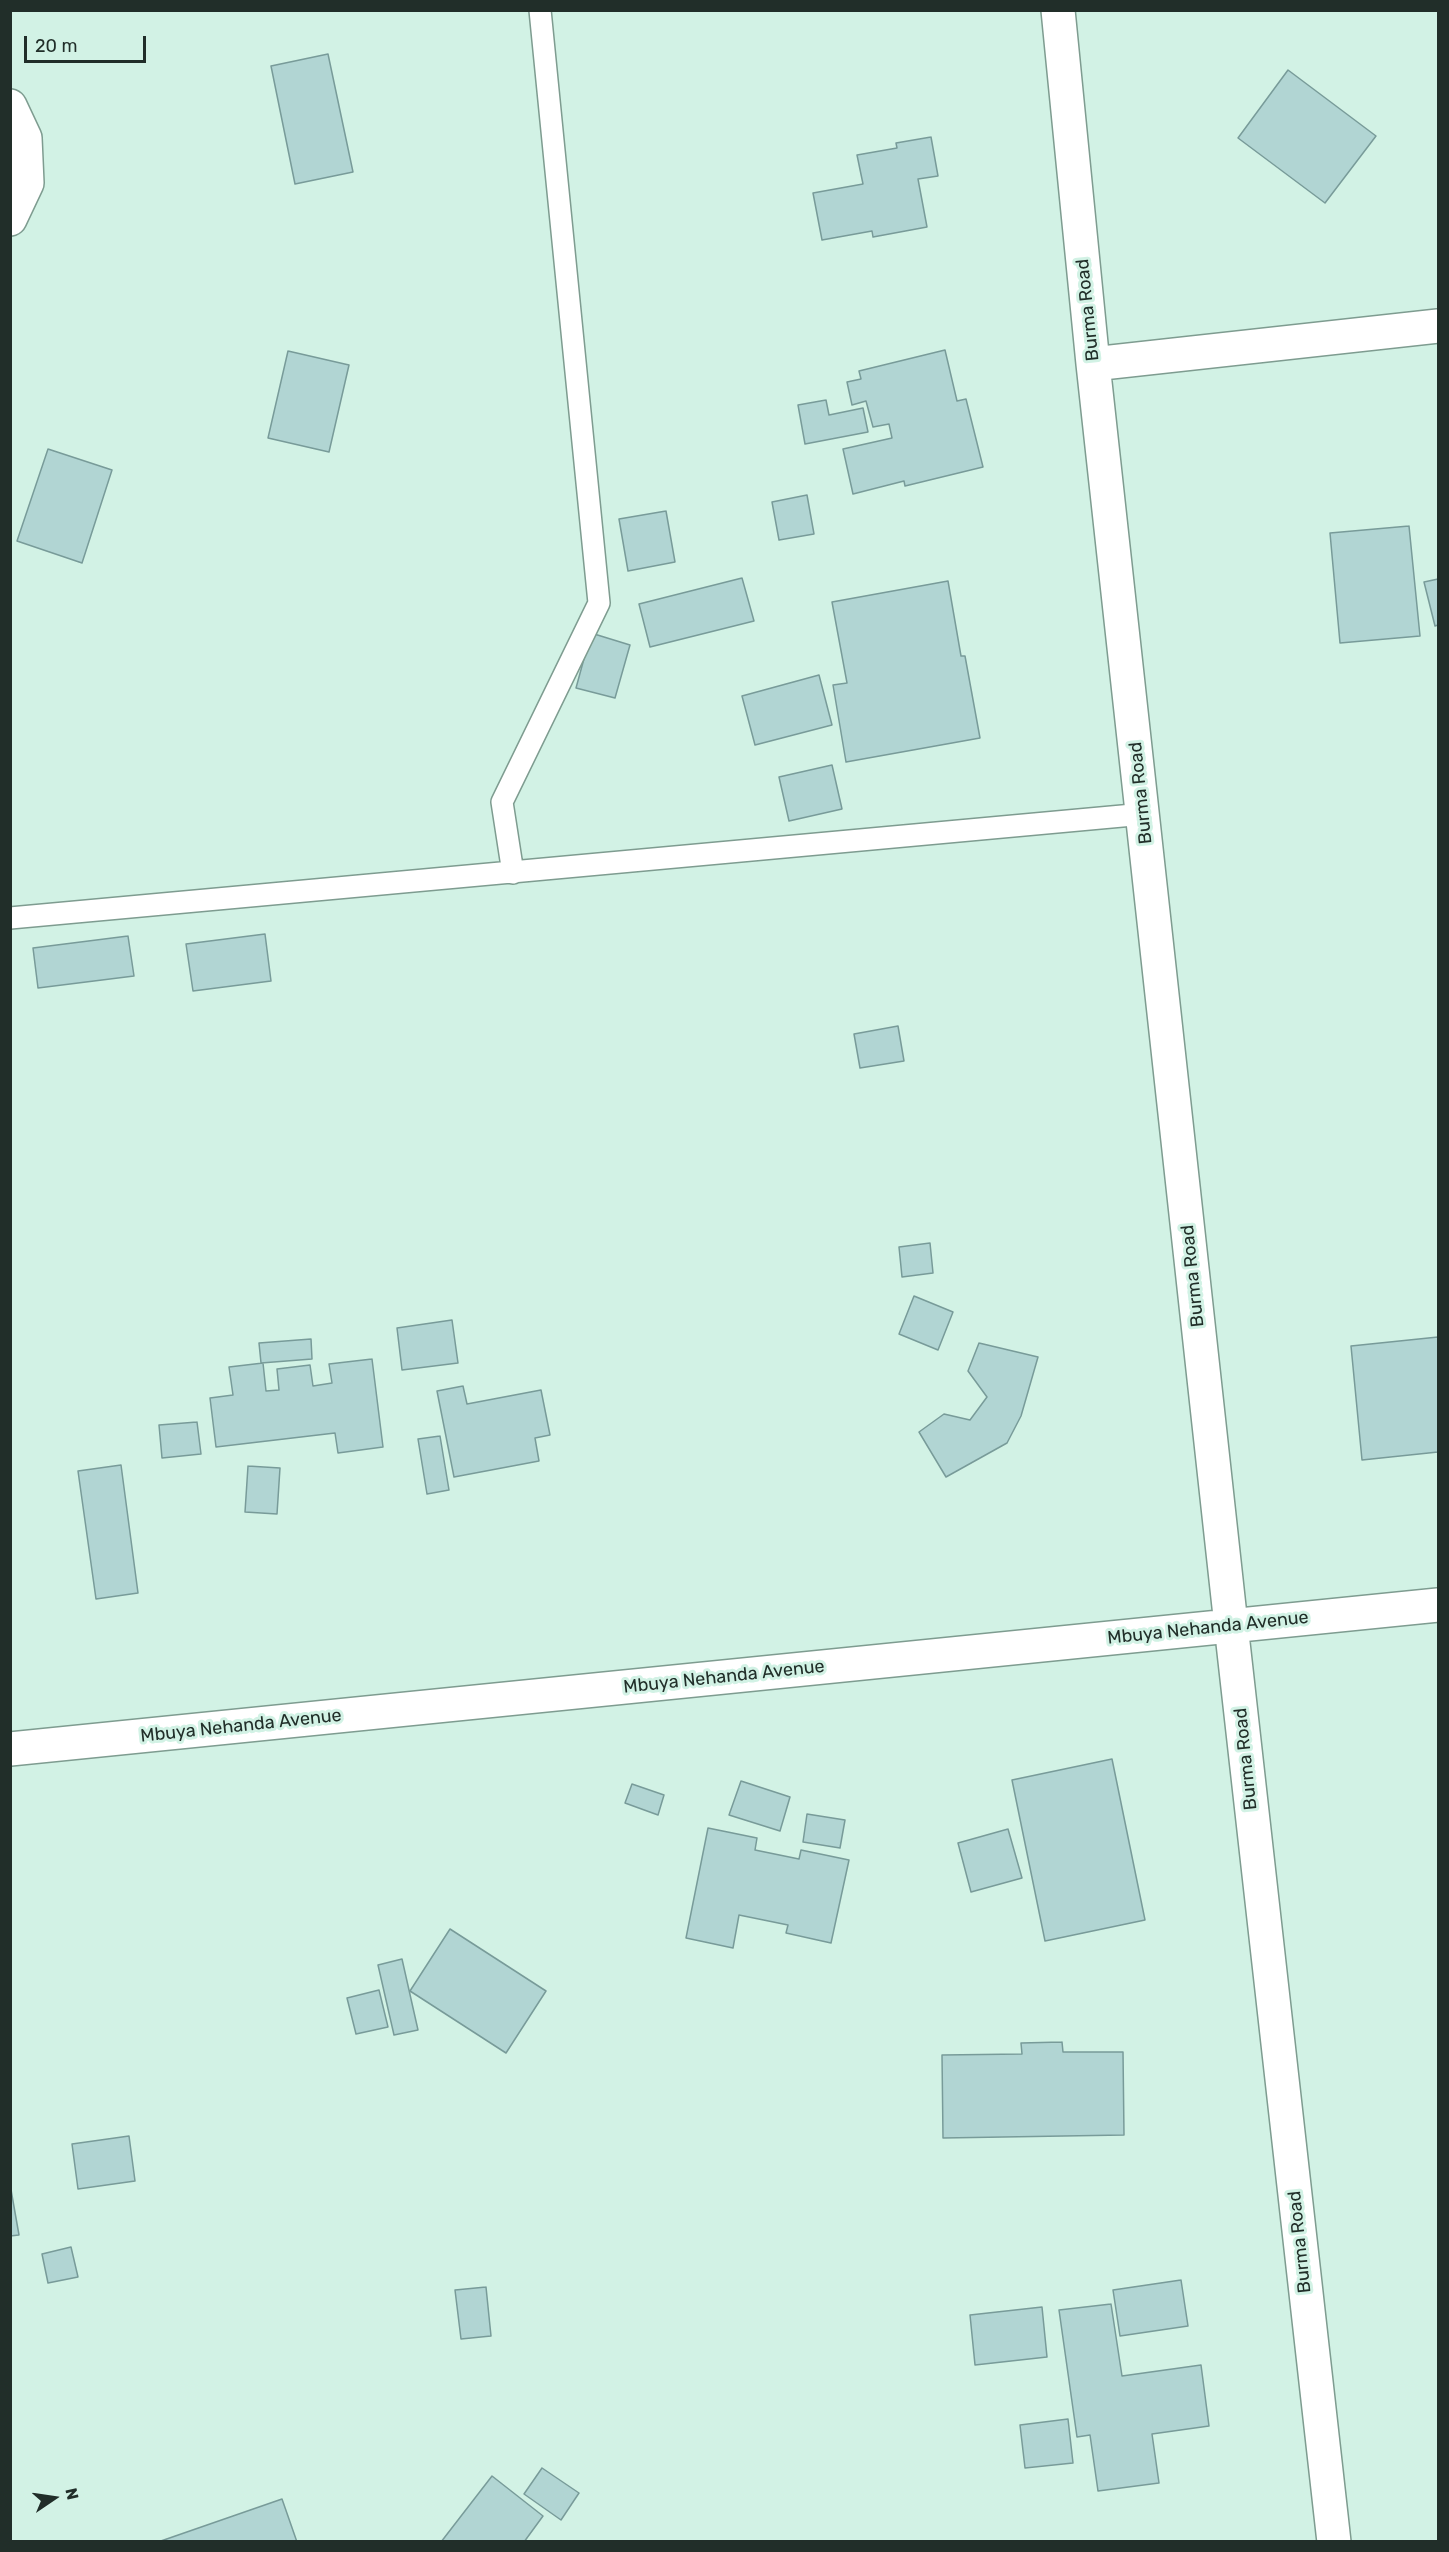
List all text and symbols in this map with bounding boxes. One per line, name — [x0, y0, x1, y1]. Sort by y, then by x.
scale bar — [27, 24, 148, 62]
text: 20 m — [35, 35, 77, 57]
street label: Burma Road — [1072, 258, 1104, 362]
street label: Burma Road — [1125, 741, 1157, 845]
street label: Burma Road — [1177, 1224, 1209, 1328]
street label: Mbuya Nehanda Avenue — [1106, 1607, 1310, 1649]
street label: Mbuya Nehanda Avenue — [622, 1656, 826, 1698]
street label: Mbuya Nehanda Avenue — [139, 1705, 343, 1747]
street label: Burma Road — [1230, 1707, 1262, 1811]
street label: Burma Road — [1284, 2190, 1316, 2294]
north arrow — [24, 2468, 84, 2528]
text: N — [61, 2486, 83, 2502]

